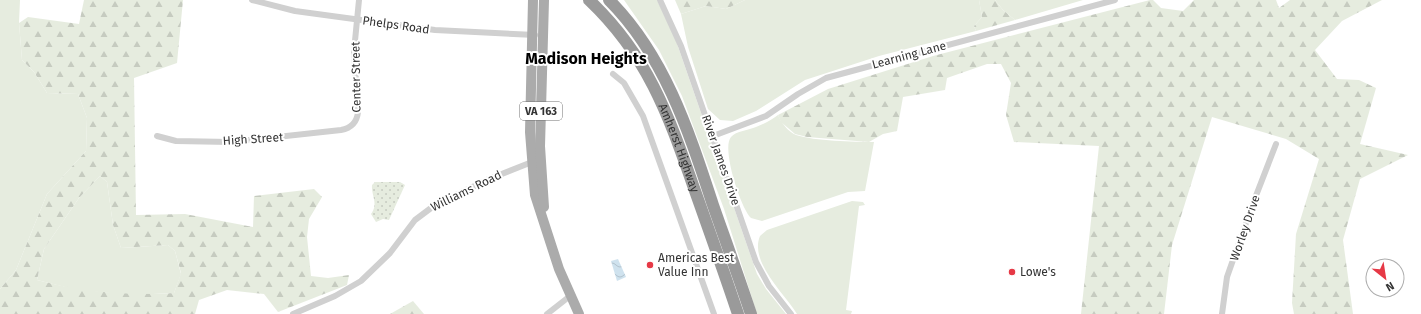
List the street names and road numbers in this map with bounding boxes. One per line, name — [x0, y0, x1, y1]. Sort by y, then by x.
street label: Phelps Road — [362, 13, 430, 37]
street label: Learning Lane — [870, 38, 948, 72]
street label: Center Street — [348, 41, 364, 113]
street label: Amherst Highway — [656, 101, 702, 194]
road number: VA 163 — [520, 102, 562, 120]
street label: River James Drive — [699, 113, 743, 207]
street label: High Street — [222, 130, 284, 148]
street label: Williams Road — [428, 168, 504, 214]
street label: Worley Drive — [1227, 193, 1263, 263]

